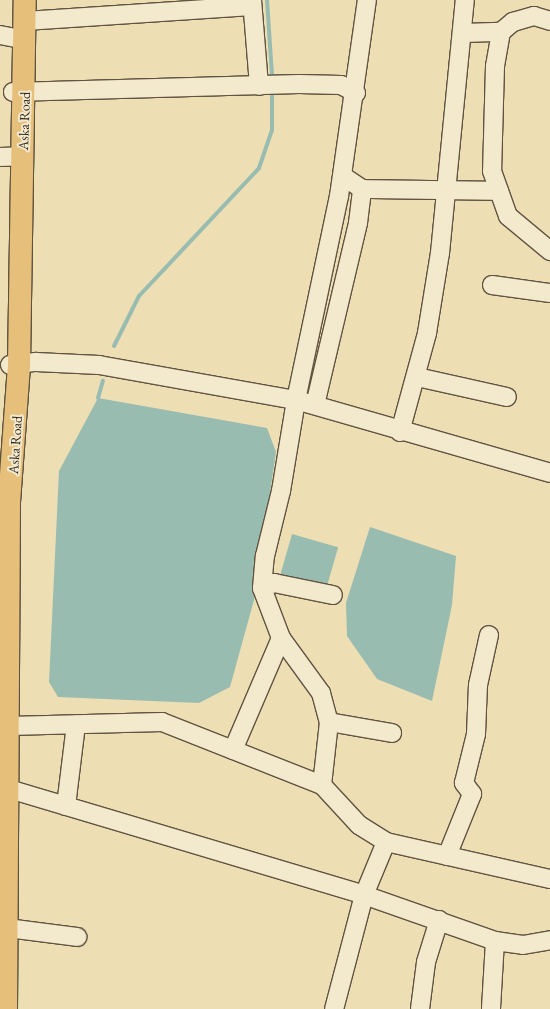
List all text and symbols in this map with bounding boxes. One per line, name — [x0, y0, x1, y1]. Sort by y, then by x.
street label: Aska Road — [15, 91, 33, 151]
street label: Aska Road — [5, 415, 25, 475]

